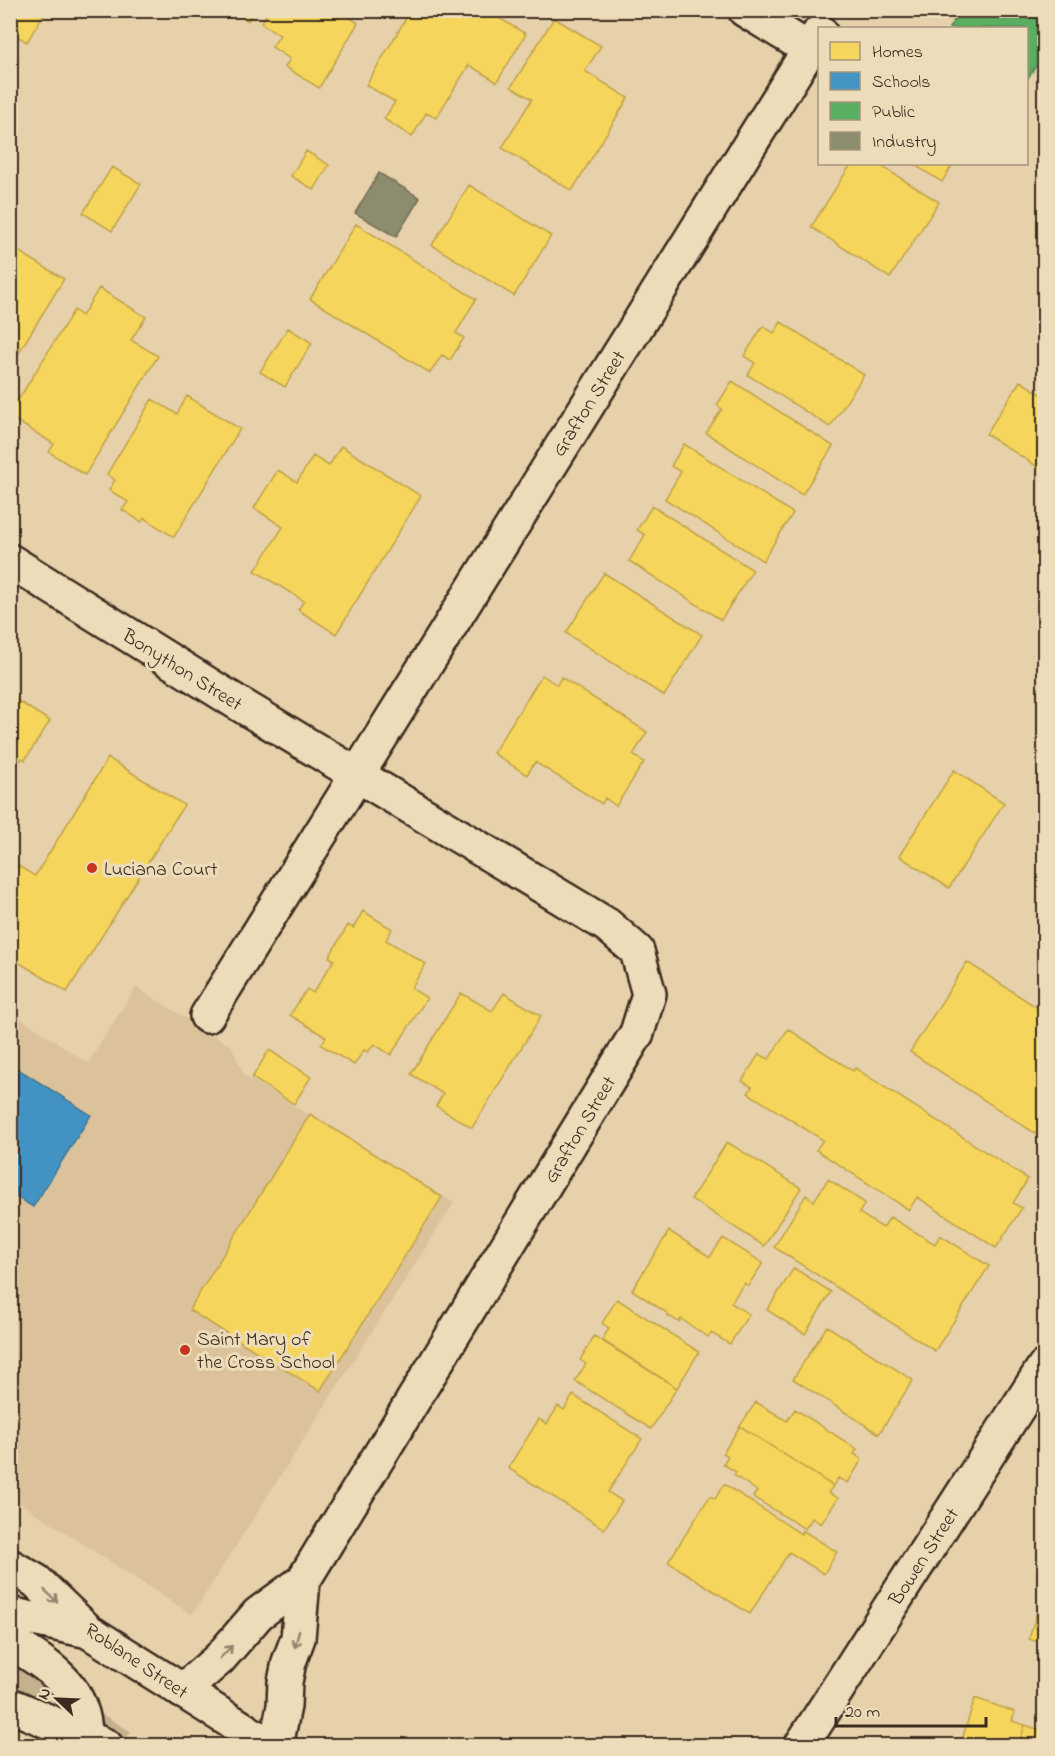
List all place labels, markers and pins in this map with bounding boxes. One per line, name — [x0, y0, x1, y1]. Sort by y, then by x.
place label: Luciana Court — [104, 856, 218, 885]
marker: Luciana Court — [85, 861, 99, 875]
place label: Saint Mary of the Cross School — [197, 1326, 335, 1378]
marker: Saint Mary of the Cross School — [178, 1343, 192, 1357]

